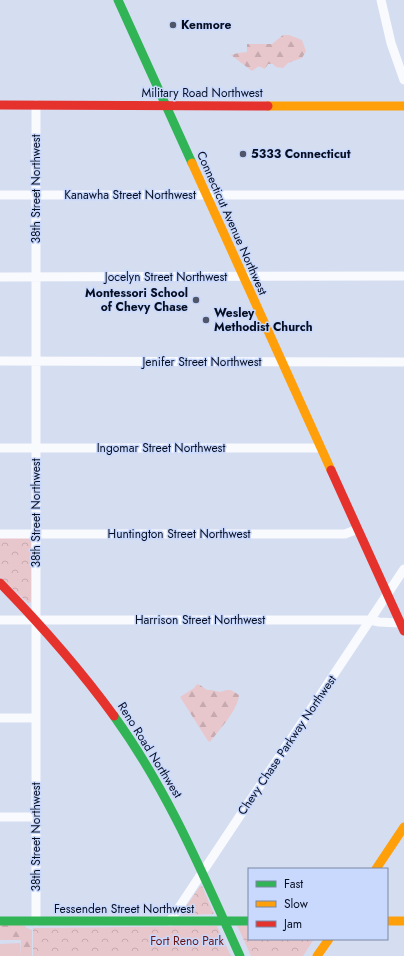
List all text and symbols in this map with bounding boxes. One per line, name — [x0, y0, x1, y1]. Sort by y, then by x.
place label: Kenmore — [181, 16, 231, 34]
marker: Kenmore — [168, 20, 178, 30]
street label: Military Road Northwest — [141, 84, 263, 102]
street label: 38th Street Northwest — [27, 134, 45, 244]
place label: 5333 Connecticut — [251, 145, 351, 163]
street label: Connecticut Avenue Northwest — [192, 148, 272, 298]
marker: 5333 Connecticut — [238, 149, 248, 159]
street label: Kanawha Street Northwest — [64, 186, 196, 204]
street label: Jocelyn Street Northwest — [103, 268, 227, 286]
place label: Montessori School of Chevy Chase — [85, 284, 188, 316]
marker: Montessori School of Chevy Chase — [191, 295, 201, 305]
place label: Wesley Methodist Church — [214, 304, 313, 336]
marker: Wesley Methodist Church — [201, 315, 211, 325]
street label: Jenifer Street Northwest — [140, 353, 262, 371]
street label: Ingomar Street Northwest — [97, 439, 225, 457]
street label: 38th Street Northwest — [27, 458, 45, 568]
street label: Huntington Street Northwest — [108, 525, 251, 543]
street label: Harrison Street Northwest — [135, 611, 265, 629]
street label: Chevy Chase Parkway Northwest — [233, 671, 341, 819]
street label: Reno Road Northwest — [113, 699, 187, 801]
street label: 38th Street Northwest — [27, 782, 45, 892]
legend — [248, 868, 388, 940]
text: Fast — [284, 875, 303, 893]
text: Slow — [284, 895, 309, 913]
street label: Fessenden Street Northwest — [54, 900, 194, 918]
text: Jam — [282, 915, 302, 933]
park label: Fort Reno Park — [150, 932, 224, 950]

